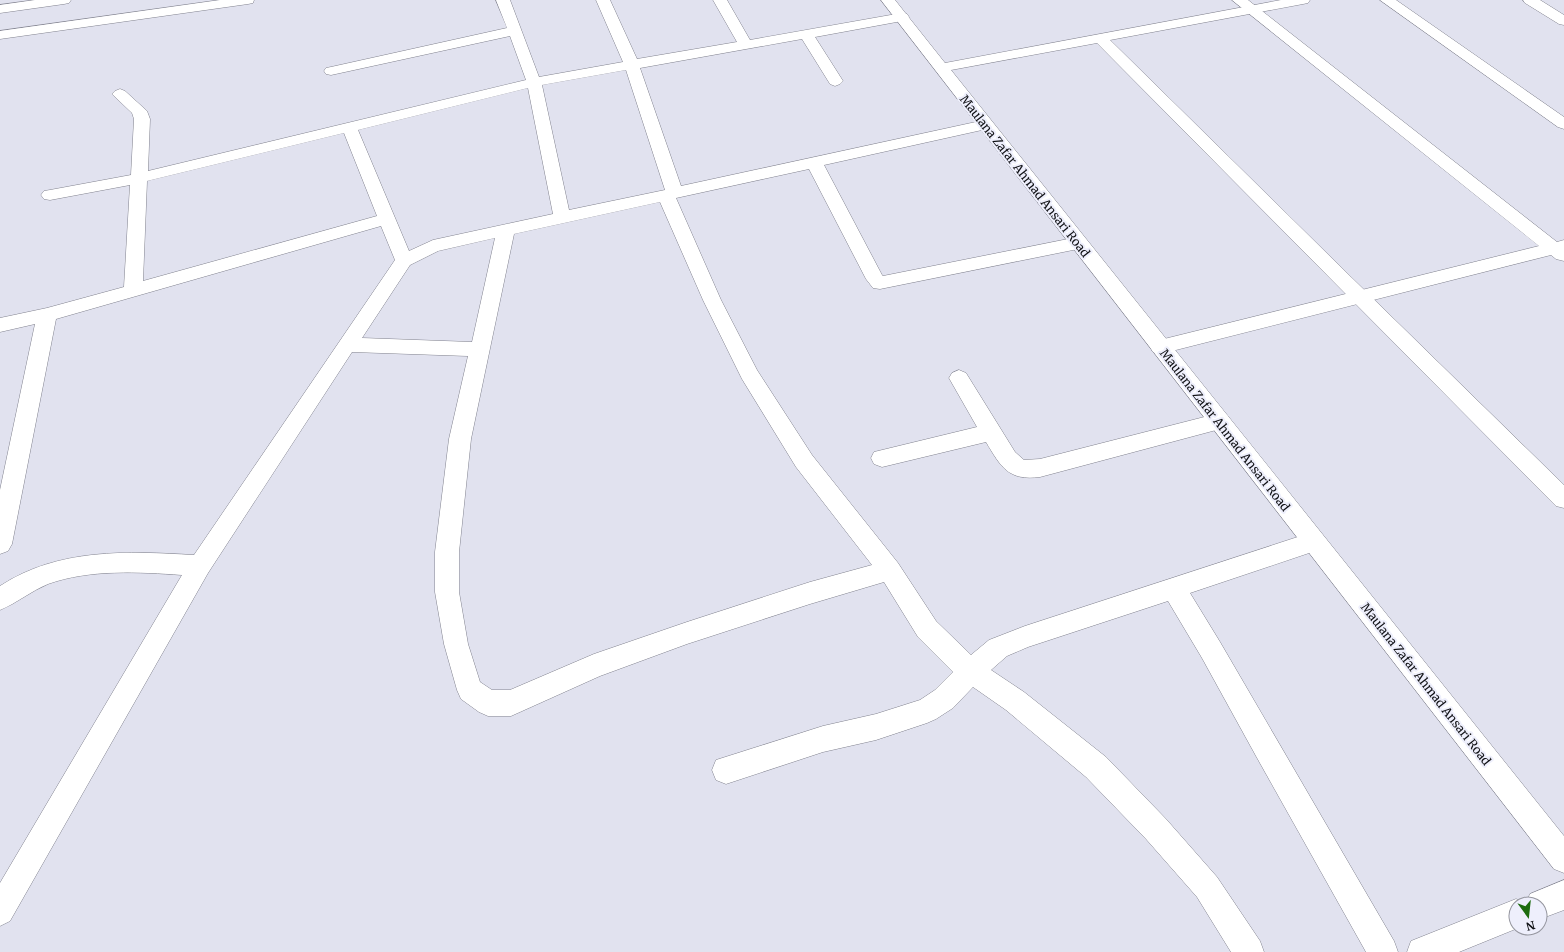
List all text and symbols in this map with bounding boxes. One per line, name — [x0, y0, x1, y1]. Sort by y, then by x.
street label: Maulana Zafar Ahmad Ansari Road — [957, 92, 1093, 260]
street label: Maulana Zafar Ahmad Ansari Road — [1157, 346, 1293, 514]
street label: Maulana Zafar Ahmad Ansari Road — [1358, 600, 1494, 768]
north arrow — [1508, 896, 1548, 936]
text: N — [1524, 918, 1537, 934]

